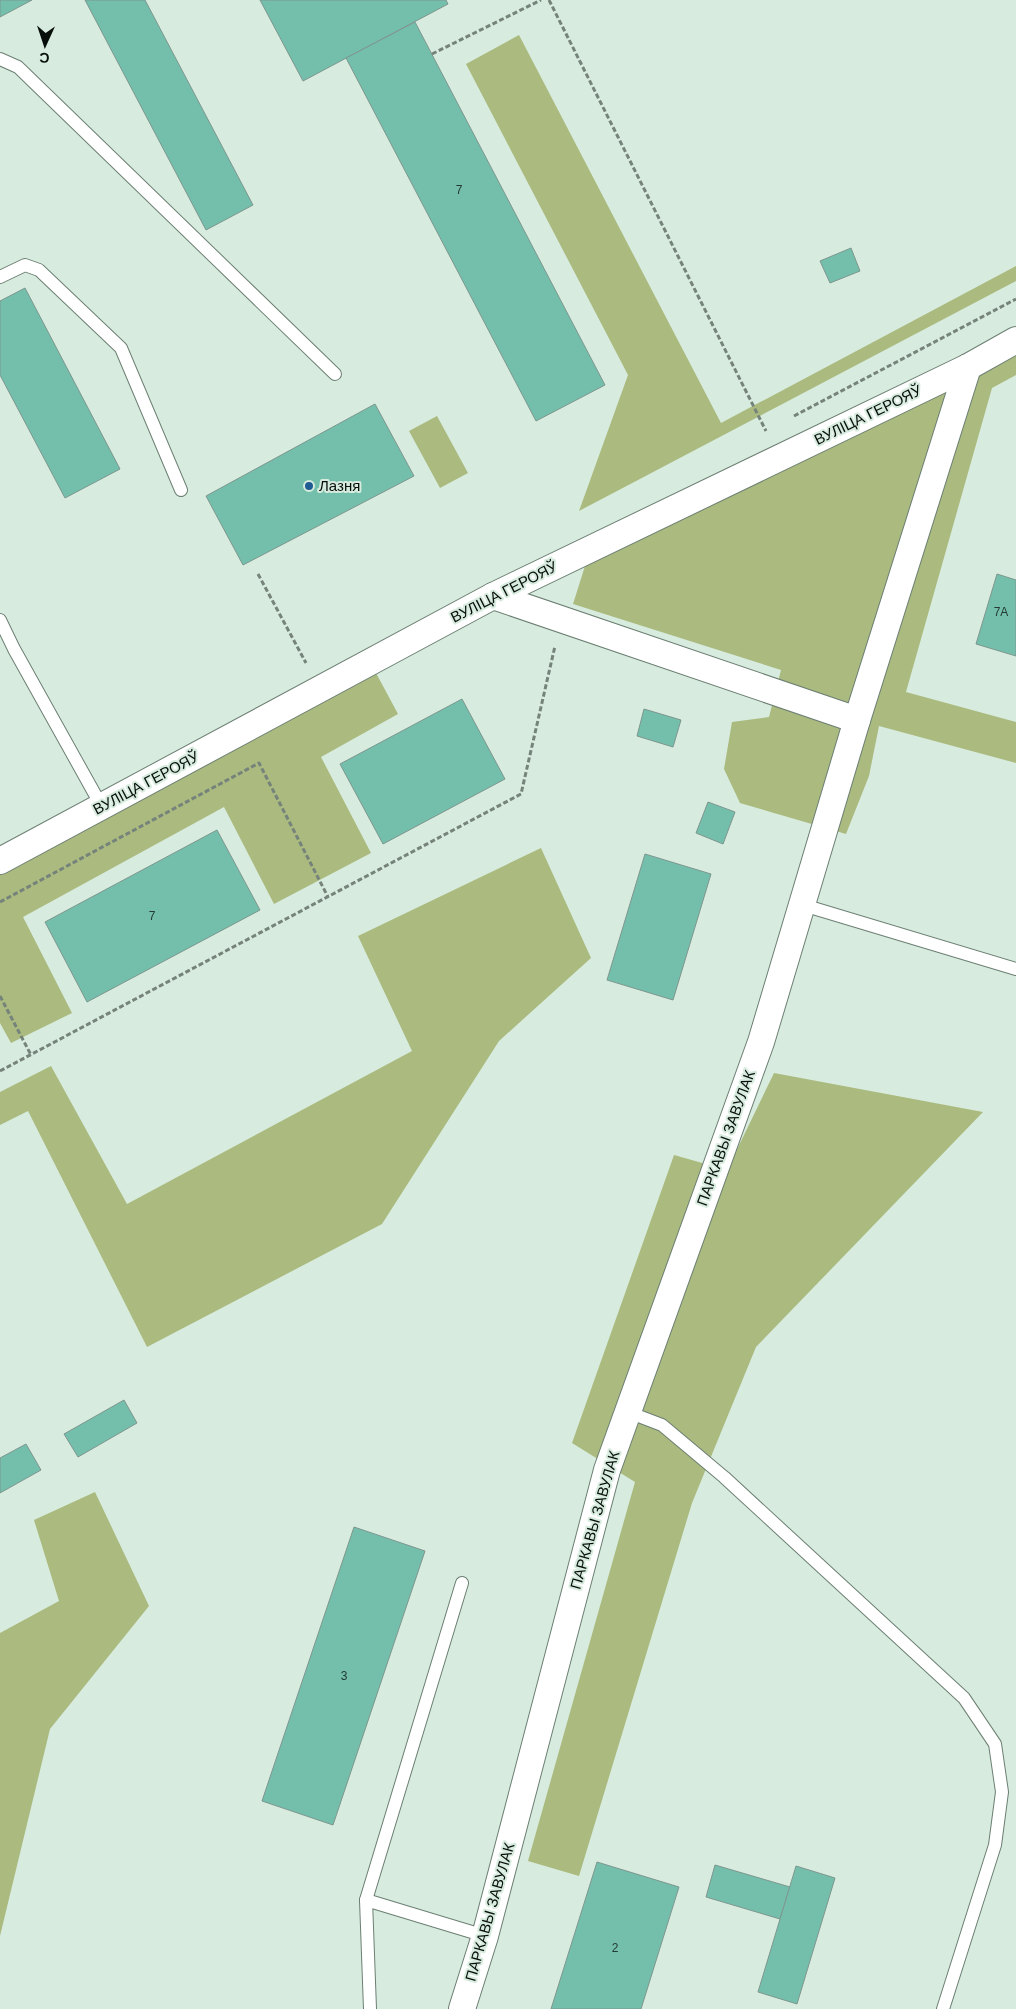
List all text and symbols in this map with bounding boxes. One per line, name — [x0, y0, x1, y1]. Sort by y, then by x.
north arrow — [20, 20, 70, 70]
text: С — [39, 50, 50, 66]
house number: 7 — [456, 183, 463, 197]
street label: ВУЛІЦА ГЕРОЯЎ — [811, 381, 925, 448]
place label: Лазня — [319, 477, 360, 494]
marker: Лазня — [303, 480, 315, 492]
street label: ВУЛІЦА ГЕРОЯЎ — [448, 557, 560, 626]
house number: 7А — [994, 605, 1008, 619]
street label: ВУЛІЦА ГЕРОЯЎ — [90, 747, 202, 818]
house number: 7 — [149, 909, 156, 923]
street label: ПАРКАВЫ ЗАВУЛАК — [693, 1067, 758, 1208]
street label: ПАРКАВЫ ЗАВУЛАК — [567, 1448, 622, 1591]
house number: 3 — [341, 1669, 348, 1683]
street label: ПАРКАВЫ ЗАВУЛАК — [462, 1840, 517, 1983]
house number: 2 — [612, 1941, 619, 1955]

